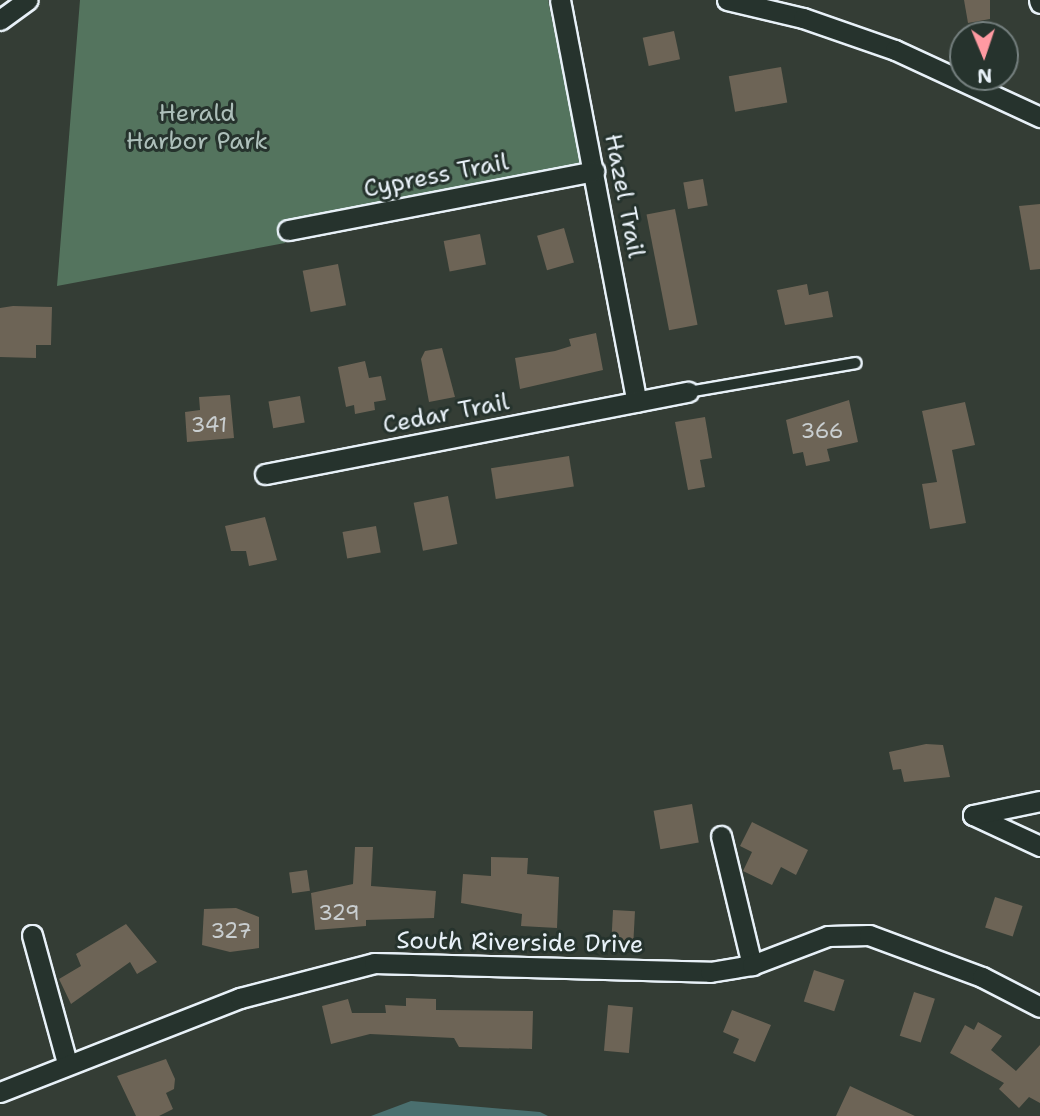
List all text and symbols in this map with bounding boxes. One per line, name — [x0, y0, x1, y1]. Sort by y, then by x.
north arrow — [949, 21, 1019, 91]
text: N — [977, 63, 993, 88]
park label: Herald Harbor Park — [126, 100, 268, 156]
street label: Hazel Trail — [598, 131, 650, 261]
street label: Cypress Trail — [361, 148, 511, 204]
street label: Cedar Trail — [380, 388, 512, 440]
house number: 341 — [191, 412, 227, 438]
house number: 366 — [800, 418, 844, 444]
house number: 329 — [318, 900, 360, 926]
house number: 327 — [210, 918, 252, 944]
street label: South Riverside Drive — [396, 926, 644, 960]

